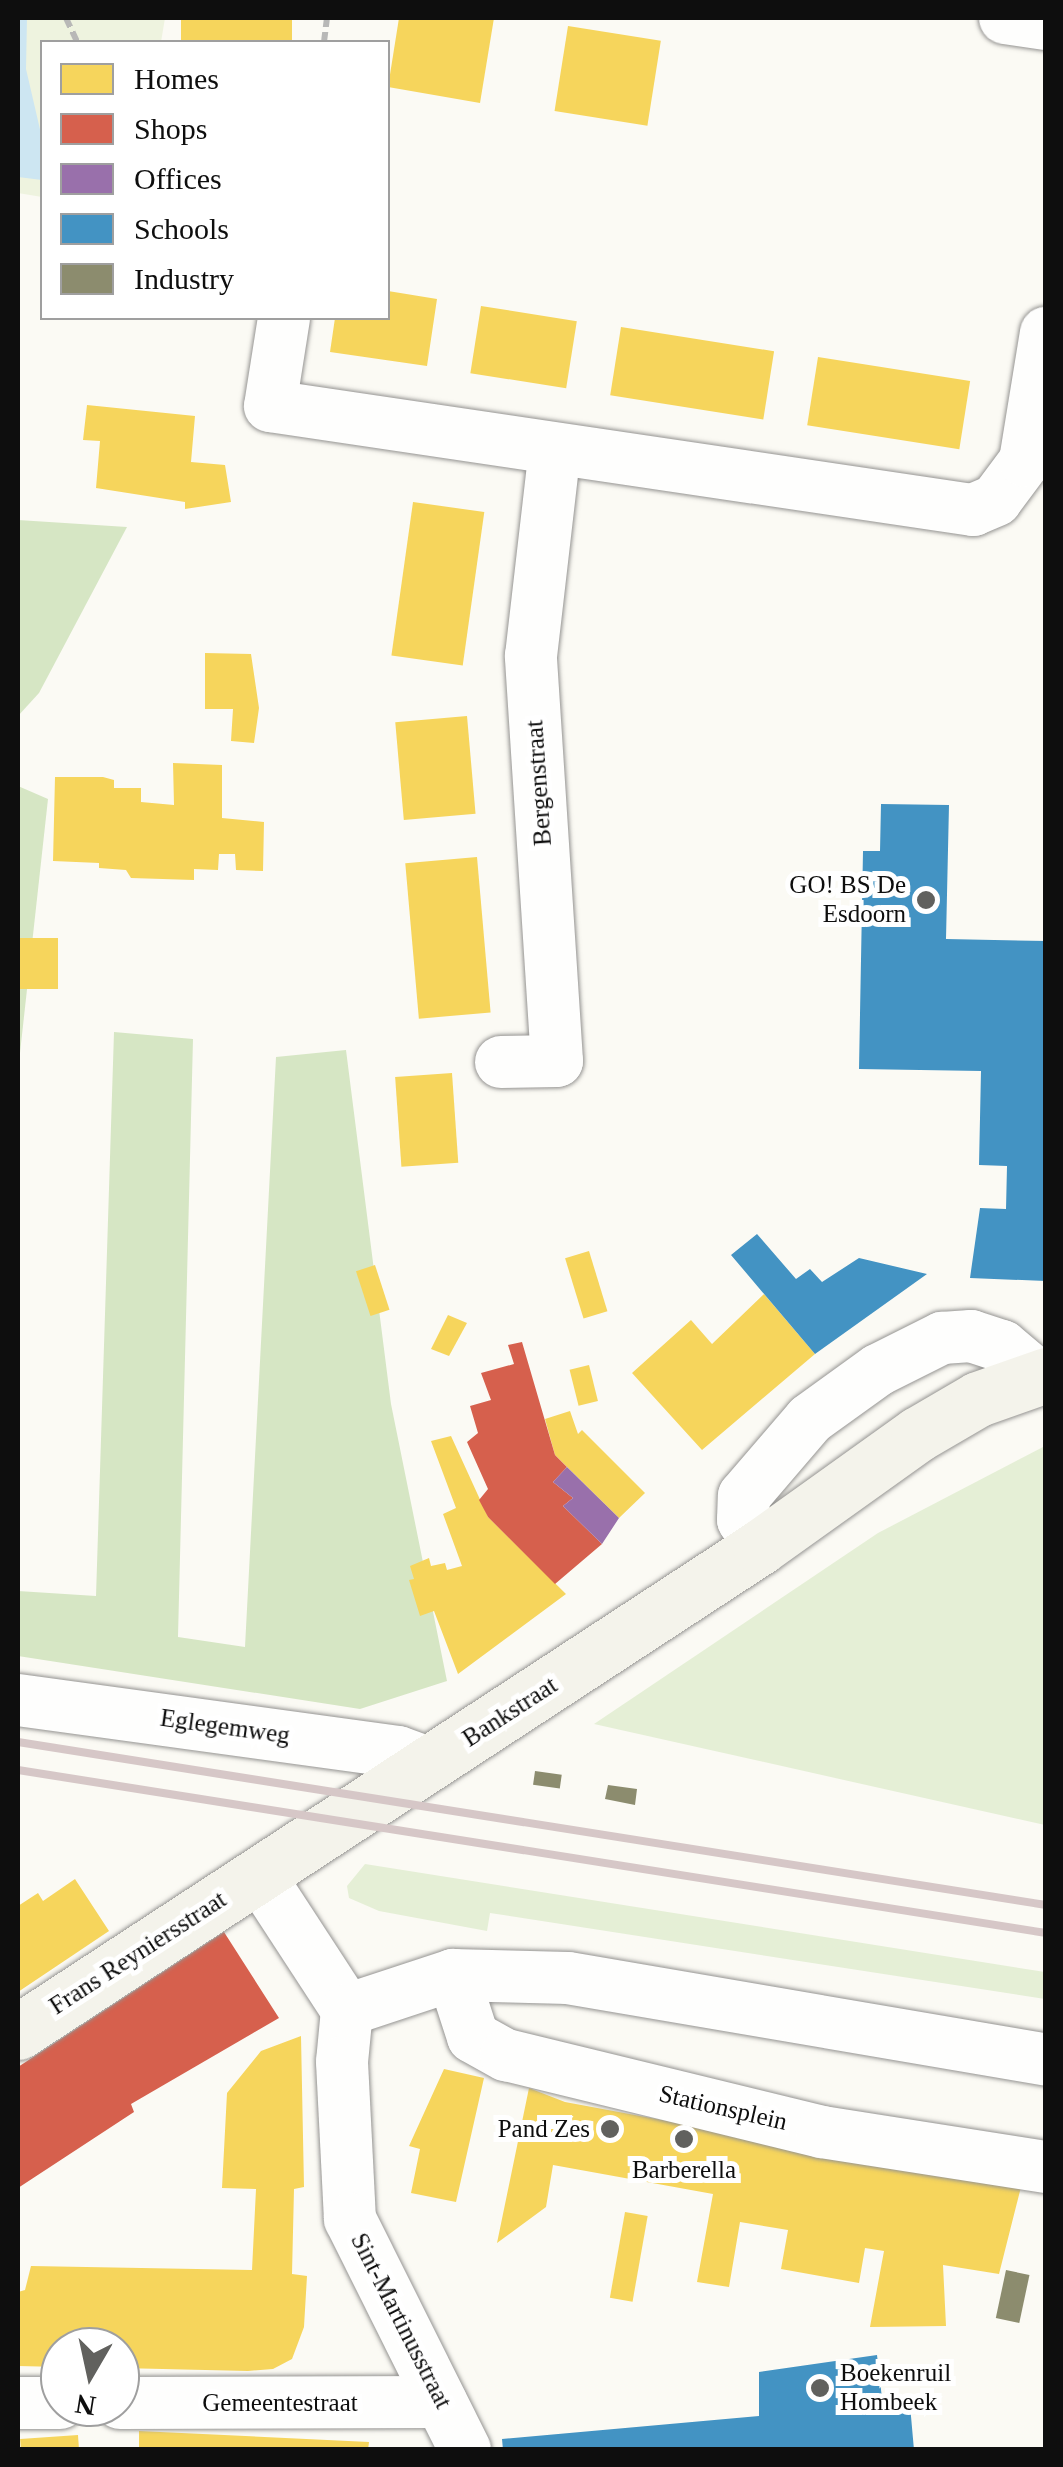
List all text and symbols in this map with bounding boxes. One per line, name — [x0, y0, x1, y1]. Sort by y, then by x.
legend — [40, 40, 390, 320]
text: Homes — [134, 62, 219, 95]
text: Shops — [134, 112, 207, 145]
text: Offices — [134, 162, 222, 195]
text: Schools — [134, 212, 229, 245]
text: Industry — [134, 262, 234, 295]
street label: Bergenstraat — [520, 719, 558, 847]
place label: GO! BS De Esdoorn — [789, 871, 906, 930]
marker: GO! BS De Esdoorn — [915, 889, 937, 911]
street label: Bankstraat — [457, 1670, 563, 1754]
street label: Eglegemweg — [158, 1703, 292, 1751]
street label: Frans Reyniersstraat — [44, 1885, 232, 2021]
street label: Stationsplein — [656, 2079, 790, 2137]
place label: Pand Zes — [498, 2114, 590, 2144]
marker: Pand Zes — [599, 2118, 621, 2140]
marker: Barberella — [673, 2128, 695, 2150]
place label: Barberella — [632, 2155, 736, 2185]
street label: Sint-Martinusstraat — [344, 2228, 458, 2414]
north arrow — [40, 2327, 140, 2427]
place label: Boekenruil Hombeek — [840, 2359, 951, 2418]
marker: Boekenruil Hombeek — [809, 2377, 831, 2399]
text: N — [73, 2388, 98, 2422]
street label: Gemeentestraat — [202, 2388, 358, 2418]

